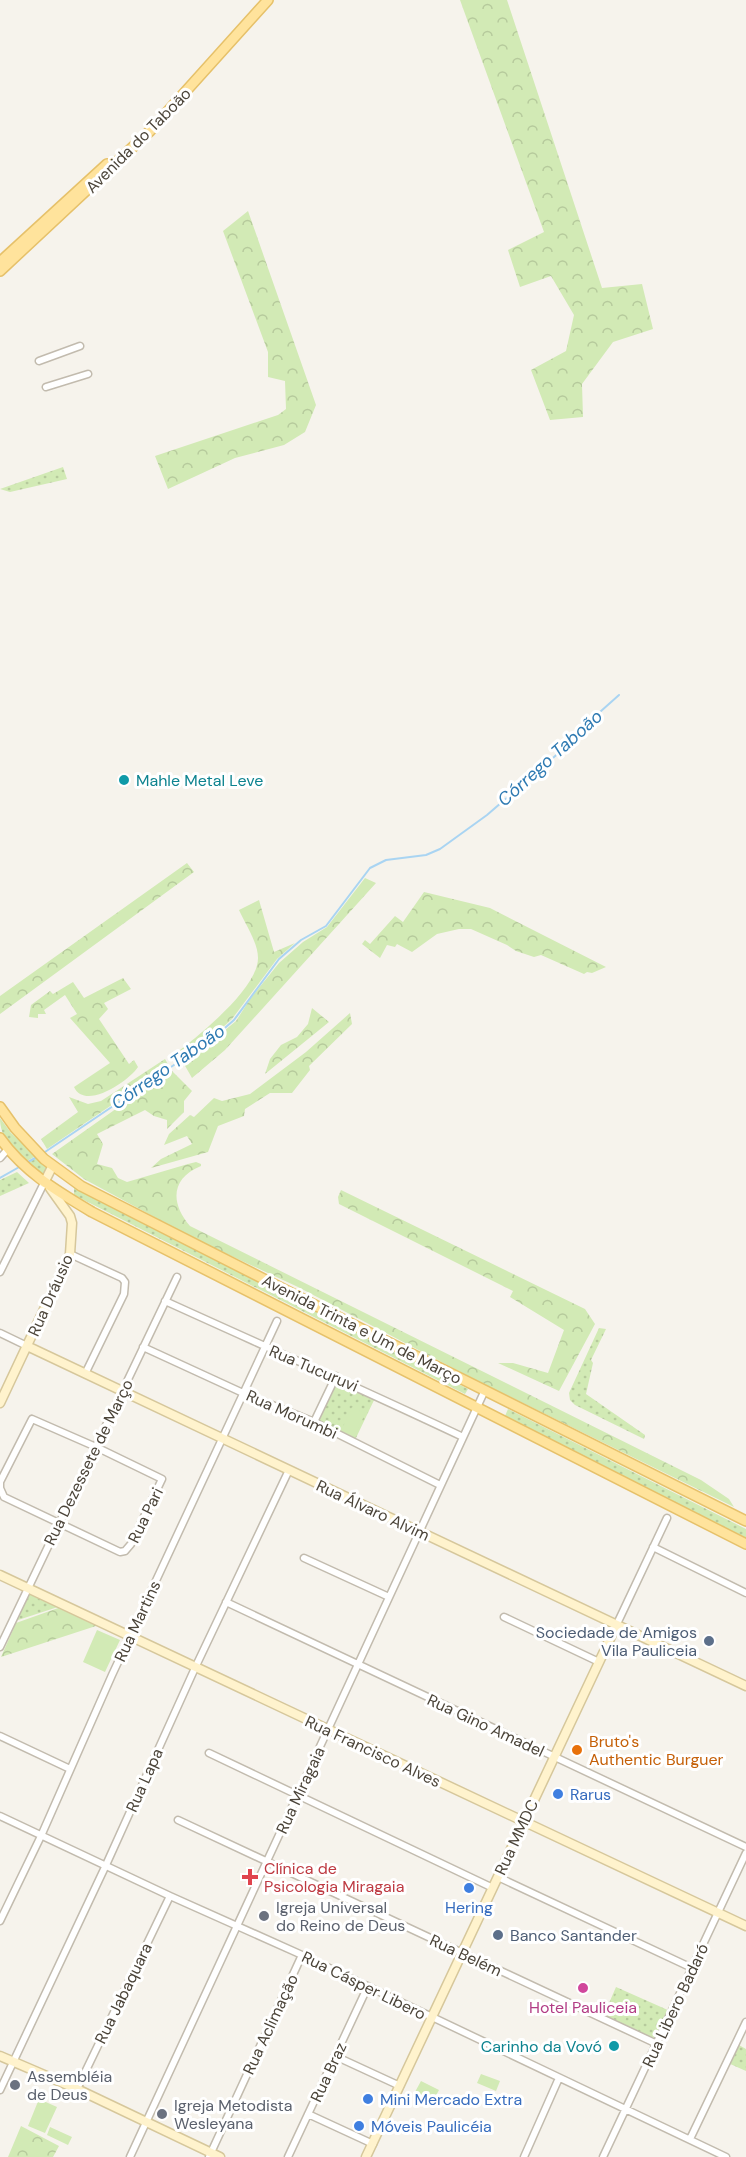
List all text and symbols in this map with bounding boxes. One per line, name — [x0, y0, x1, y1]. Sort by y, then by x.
street label: Avenida do Taboão — [81, 83, 196, 198]
water label: Córrego Taboão — [492, 704, 608, 812]
place label: Mahle Metal Leve — [136, 770, 263, 791]
marker: Mahle Metal Leve — [117, 773, 131, 787]
water label: Córrego Taboão — [106, 1019, 230, 1115]
street label: Rua Dráusio — [23, 1251, 78, 1340]
street label: Avenida Trinta e Um de Março — [258, 1270, 465, 1389]
street label: Rua Tucuruvi — [266, 1340, 361, 1397]
street label: Rua Dezessete de Março — [39, 1376, 138, 1549]
street label: Rua Morumbi — [243, 1385, 341, 1444]
street label: Rua Álvaro Alvim — [313, 1475, 433, 1546]
street label: Rua Pari — [123, 1484, 168, 1546]
street label: Rua Martins — [110, 1577, 165, 1665]
place label: Sociedade de Amigos Vila Pauliceia — [536, 1622, 697, 1661]
marker: Sociedade de Amigos Vila Pauliceia — [702, 1634, 716, 1648]
street label: Rua Gino Amadel — [424, 1689, 548, 1762]
street label: Rua Francisco Alves — [302, 1711, 444, 1792]
place label: Bruto's Authentic Burguer — [589, 1731, 724, 1770]
street label: Rua Miragaia — [271, 1743, 330, 1837]
marker: Bruto's Authentic Burguer — [570, 1743, 584, 1757]
street label: Rua Lapa — [121, 1745, 168, 1815]
place label: Rarus — [570, 1784, 611, 1805]
marker: Rarus — [551, 1787, 565, 1801]
street label: Rua MMDC — [490, 1796, 543, 1878]
place label: Clínica de Psicologia Miragaia — [264, 1858, 404, 1897]
marker: Clínica de Psicologia Miragaia — [241, 1868, 259, 1886]
marker: Hering — [462, 1881, 476, 1895]
place label: Igreja Universal do Reino de Deus — [276, 1897, 405, 1936]
place label: Hering — [445, 1897, 493, 1918]
marker: Igreja Universal do Reino de Deus — [257, 1909, 271, 1923]
place label: Banco Santander — [510, 1925, 637, 1946]
marker: Banco Santander — [491, 1928, 505, 1942]
street label: Rua Belém — [426, 1930, 505, 1981]
street label: Rua Jabaquara — [90, 1939, 157, 2047]
street label: Rua Libero Badaró — [638, 1940, 713, 2071]
street label: Rua Cásper Libero — [298, 1946, 429, 2025]
street label: Rua Aclimação — [238, 1971, 303, 2078]
marker: Hotel Pauliceia — [576, 1981, 590, 1995]
place label: Hotel Pauliceia — [529, 1997, 637, 2018]
place label: Carinho da Vovó — [481, 2036, 602, 2057]
street label: Rua Braz — [306, 2039, 351, 2105]
marker: Carinho da Vovó — [607, 2039, 621, 2053]
place label: Assembléia de Deus — [27, 2066, 112, 2105]
marker: Assembléia de Deus — [8, 2078, 22, 2092]
place label: Mini Mercado Extra — [380, 2089, 522, 2110]
marker: Mini Mercado Extra — [361, 2092, 375, 2106]
place label: Igreja Metodista Wesleyana — [174, 2095, 293, 2134]
marker: Igreja Metodista Wesleyana — [155, 2107, 169, 2121]
place label: Móveis Paulicéia — [371, 2116, 492, 2137]
marker: Móveis Paulicéia — [352, 2119, 366, 2133]

